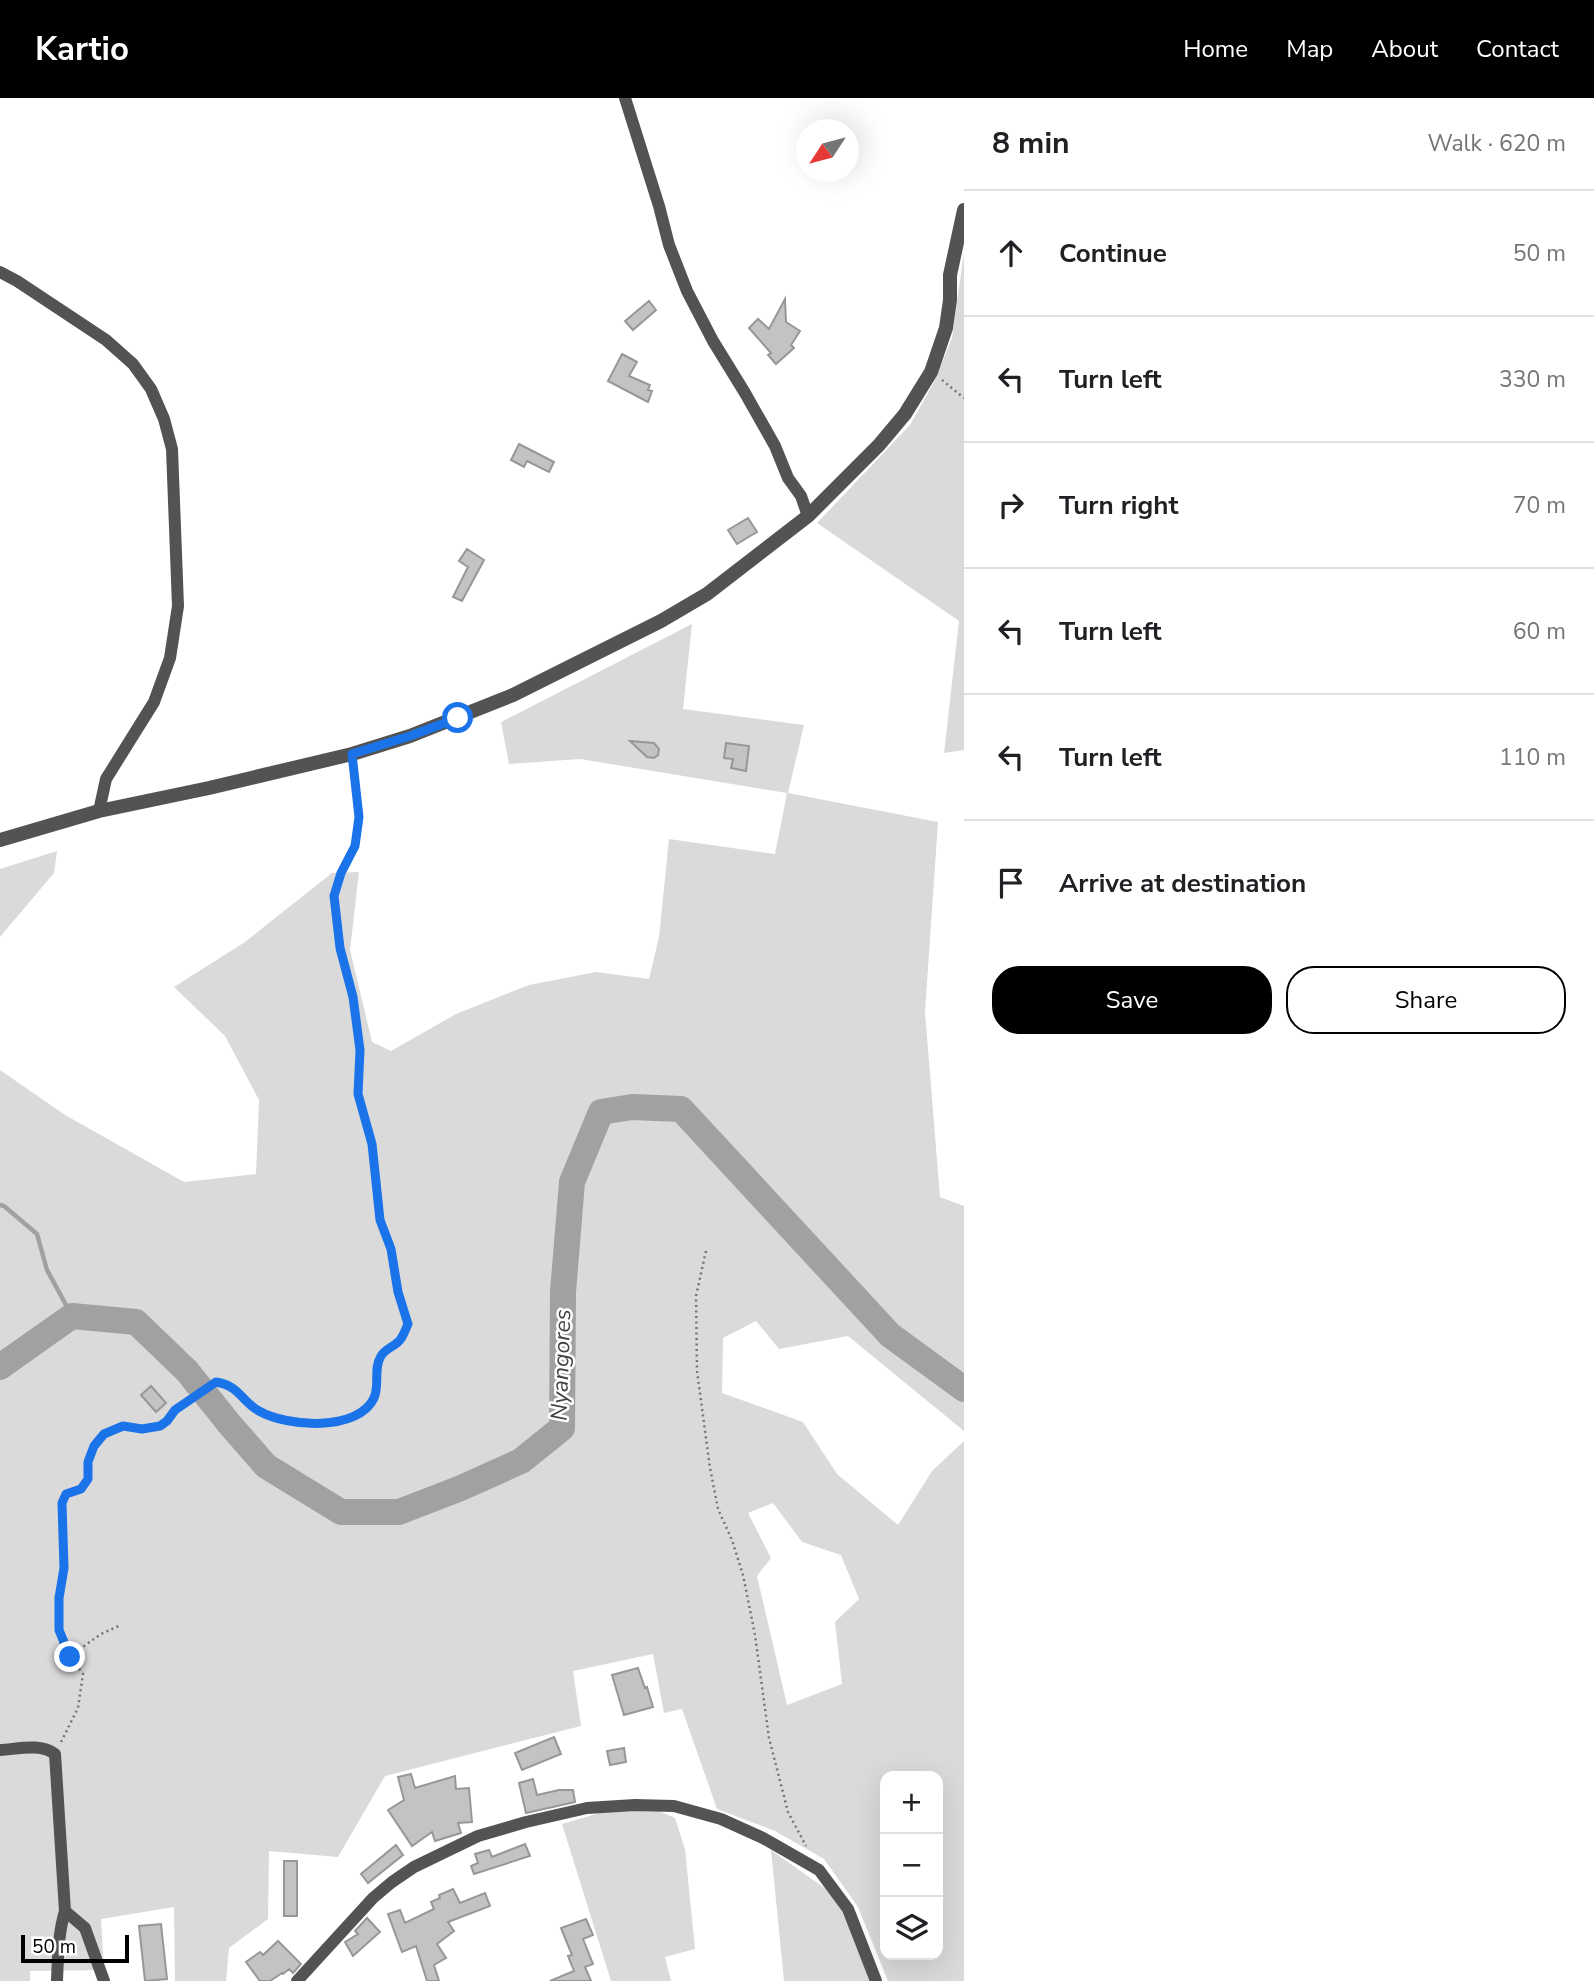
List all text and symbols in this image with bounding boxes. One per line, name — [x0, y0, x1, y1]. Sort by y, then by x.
text: Kartio — [35, 27, 129, 72]
text: Home — [1183, 33, 1248, 65]
text: Map — [1286, 33, 1333, 65]
text: About — [1371, 33, 1438, 65]
text: Contact — [1476, 33, 1559, 65]
north arrow — [796, 119, 859, 182]
text: 8 min — [992, 123, 1070, 164]
text: Walk · 620 m — [1427, 128, 1566, 159]
icon: ahead — [992, 234, 1030, 272]
text: Continue — [1059, 236, 1167, 271]
text: 50 m — [1513, 238, 1566, 269]
icon: left — [992, 360, 1030, 398]
text: Turn left — [1059, 362, 1162, 397]
text: 330 m — [1499, 364, 1566, 395]
icon: right — [992, 486, 1030, 524]
text: Turn right — [1059, 488, 1178, 523]
text: 70 m — [1513, 490, 1566, 521]
icon: left — [992, 612, 1030, 650]
text: Turn left — [1059, 614, 1162, 649]
text: 60 m — [1513, 616, 1566, 647]
route start — [442, 702, 473, 733]
icon: left — [992, 738, 1030, 776]
text: Turn left — [1059, 740, 1162, 775]
text: 110 m — [1499, 742, 1566, 773]
icon: arrive — [992, 864, 1030, 902]
text: Arrive at destination — [1059, 866, 1306, 901]
button: Save — [992, 966, 1272, 1034]
button: Share — [1286, 966, 1566, 1034]
water label: Nyangores — [544, 1309, 578, 1421]
route end — [54, 1641, 85, 1672]
map controls — [880, 1771, 943, 1960]
button: + — [880, 1771, 943, 1834]
button: − — [880, 1834, 943, 1897]
button: layers — [880, 1897, 943, 1960]
scale bar — [21, 1932, 130, 1964]
text: 50 m — [32, 1934, 76, 1960]

